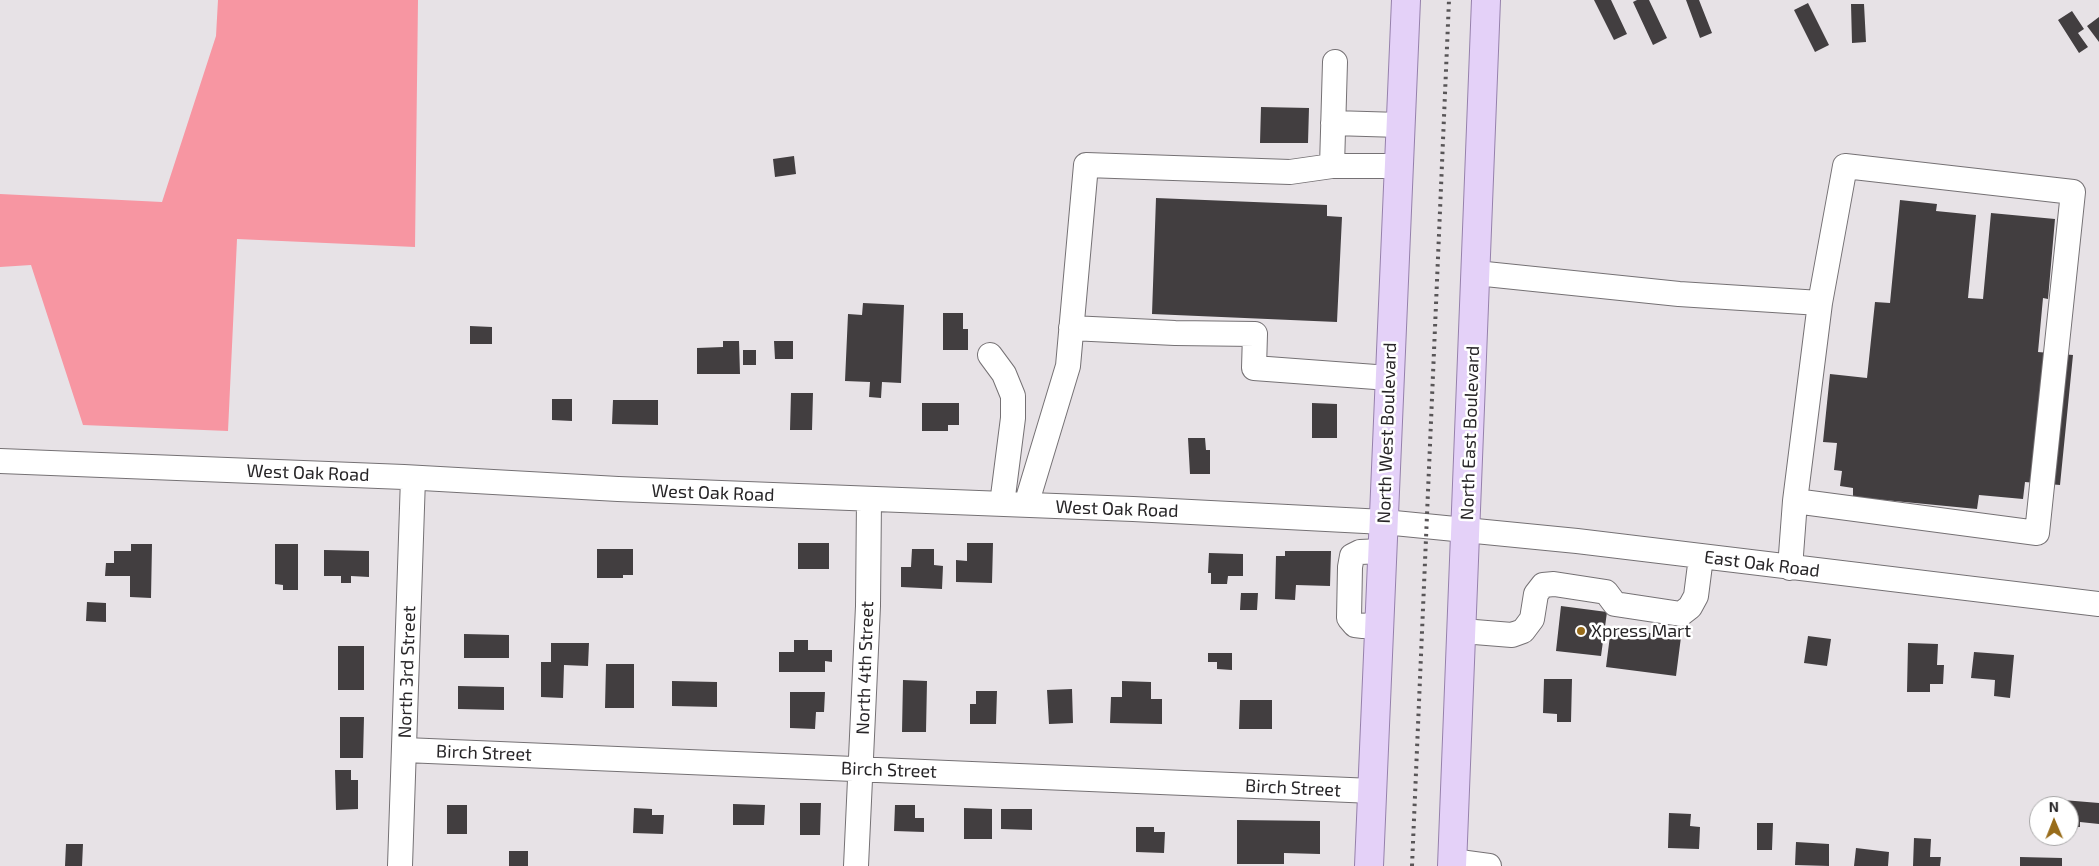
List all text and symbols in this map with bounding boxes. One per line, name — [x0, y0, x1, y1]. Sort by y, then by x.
street label: North West Boulevard — [1373, 342, 1401, 524]
street label: North East Boulevard — [1456, 345, 1484, 521]
street label: West Oak Road — [246, 460, 370, 486]
street label: West Oak Road — [651, 480, 775, 506]
street label: West Oak Road — [1055, 496, 1179, 522]
street label: East Oak Road — [1703, 546, 1821, 582]
street label: North 4th Street — [852, 601, 878, 735]
street label: North 3rd Street — [394, 605, 420, 739]
place label: Xpress Mart — [1591, 620, 1691, 642]
marker: Xpress Mart — [1575, 625, 1587, 637]
street label: Birch Street — [436, 741, 532, 765]
street label: Birch Street — [841, 758, 937, 782]
street label: Birch Street — [1245, 775, 1341, 801]
north arrow — [2029, 796, 2079, 846]
text: N — [2049, 798, 2059, 815]

